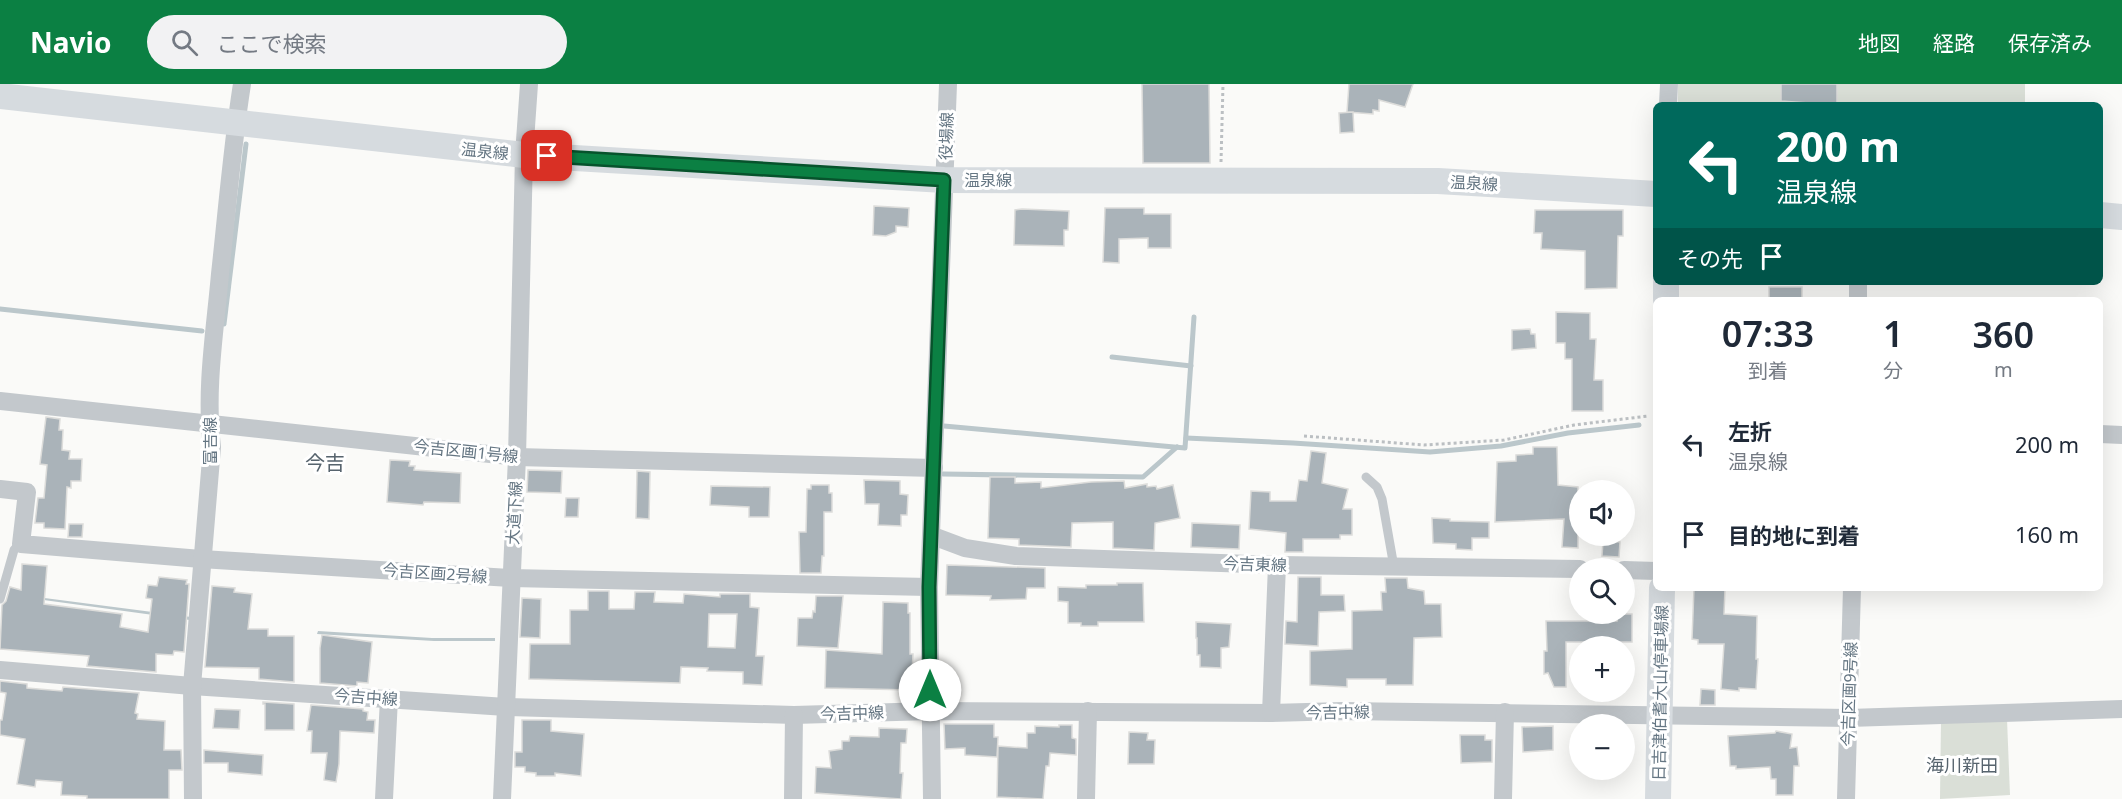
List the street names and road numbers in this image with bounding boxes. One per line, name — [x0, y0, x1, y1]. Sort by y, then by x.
street label: 役場線 — [934, 112, 958, 160]
street label: 温泉線 — [460, 138, 510, 164]
street label: 温泉線 — [964, 169, 1012, 191]
street label: 温泉線 — [1449, 171, 1499, 195]
street label: 富吉線 — [199, 417, 221, 465]
street label: 今吉区画1号線 — [413, 435, 519, 467]
street label: 大道下線 — [501, 480, 527, 546]
street label: 今吉東線 — [1223, 552, 1287, 576]
street label: 今吉区画2号線 — [382, 558, 488, 588]
street label: 日吉津伯耆大山停車場線 — [1647, 605, 1673, 781]
street label: 今吉区画9号線 — [1836, 641, 1862, 747]
street label: 今吉中線 — [333, 684, 399, 710]
street label: 今吉中線 — [1306, 700, 1370, 724]
street label: 今吉中線 — [820, 701, 884, 725]

